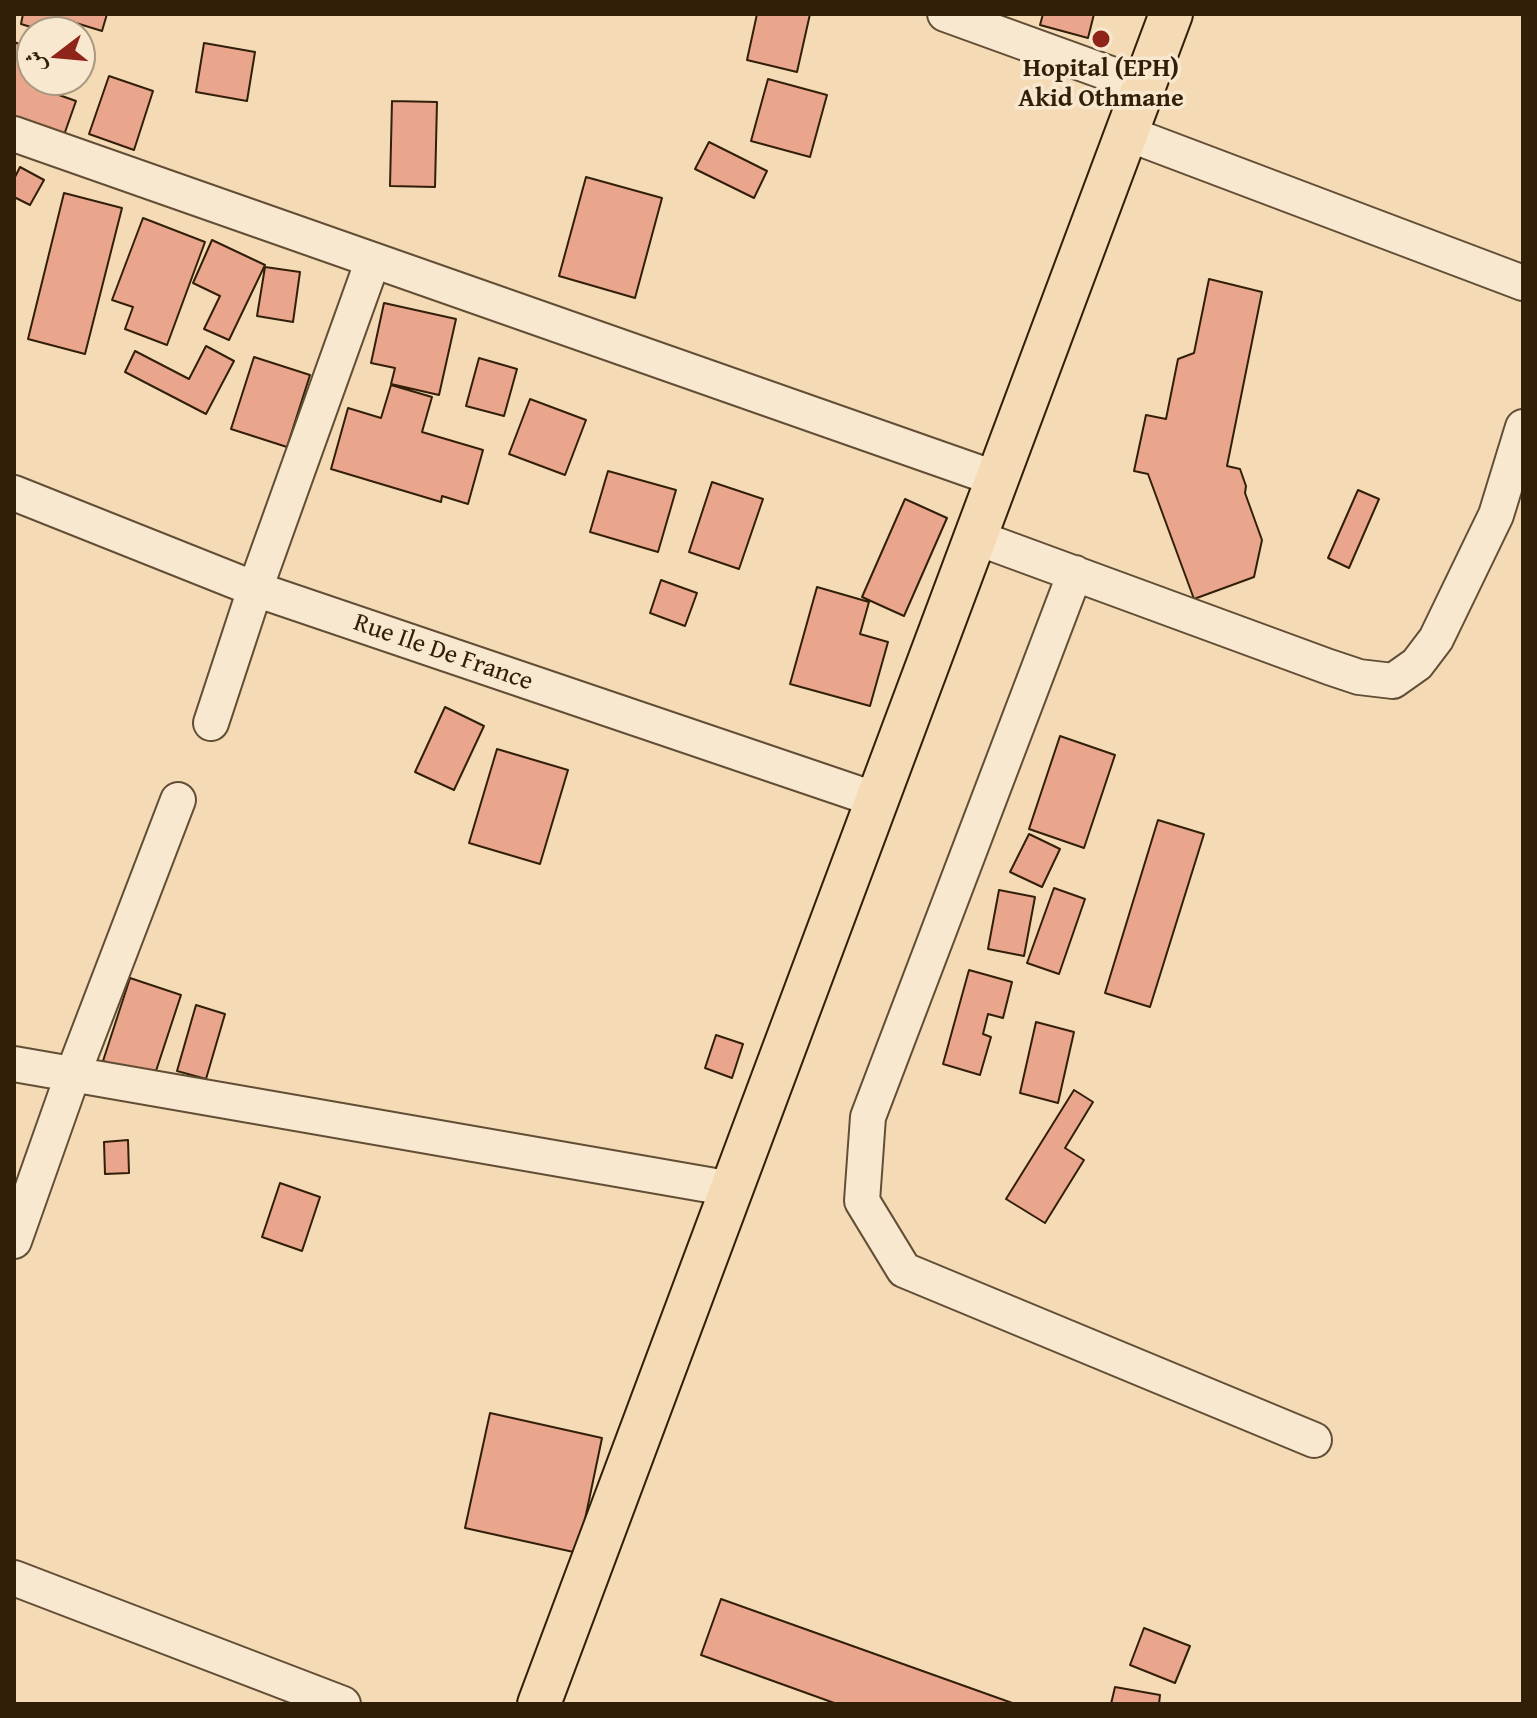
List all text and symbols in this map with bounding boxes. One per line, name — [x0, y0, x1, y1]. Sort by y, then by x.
north arrow — [16, 16, 96, 96]
marker: Hopital (EPH) Akid Othmane — [1090, 28, 1112, 50]
text: ش — [16, 47, 53, 77]
place label: Hopital (EPH) Akid Othmane — [1018, 53, 1184, 114]
street label: Rue Ile De France — [349, 608, 537, 698]

